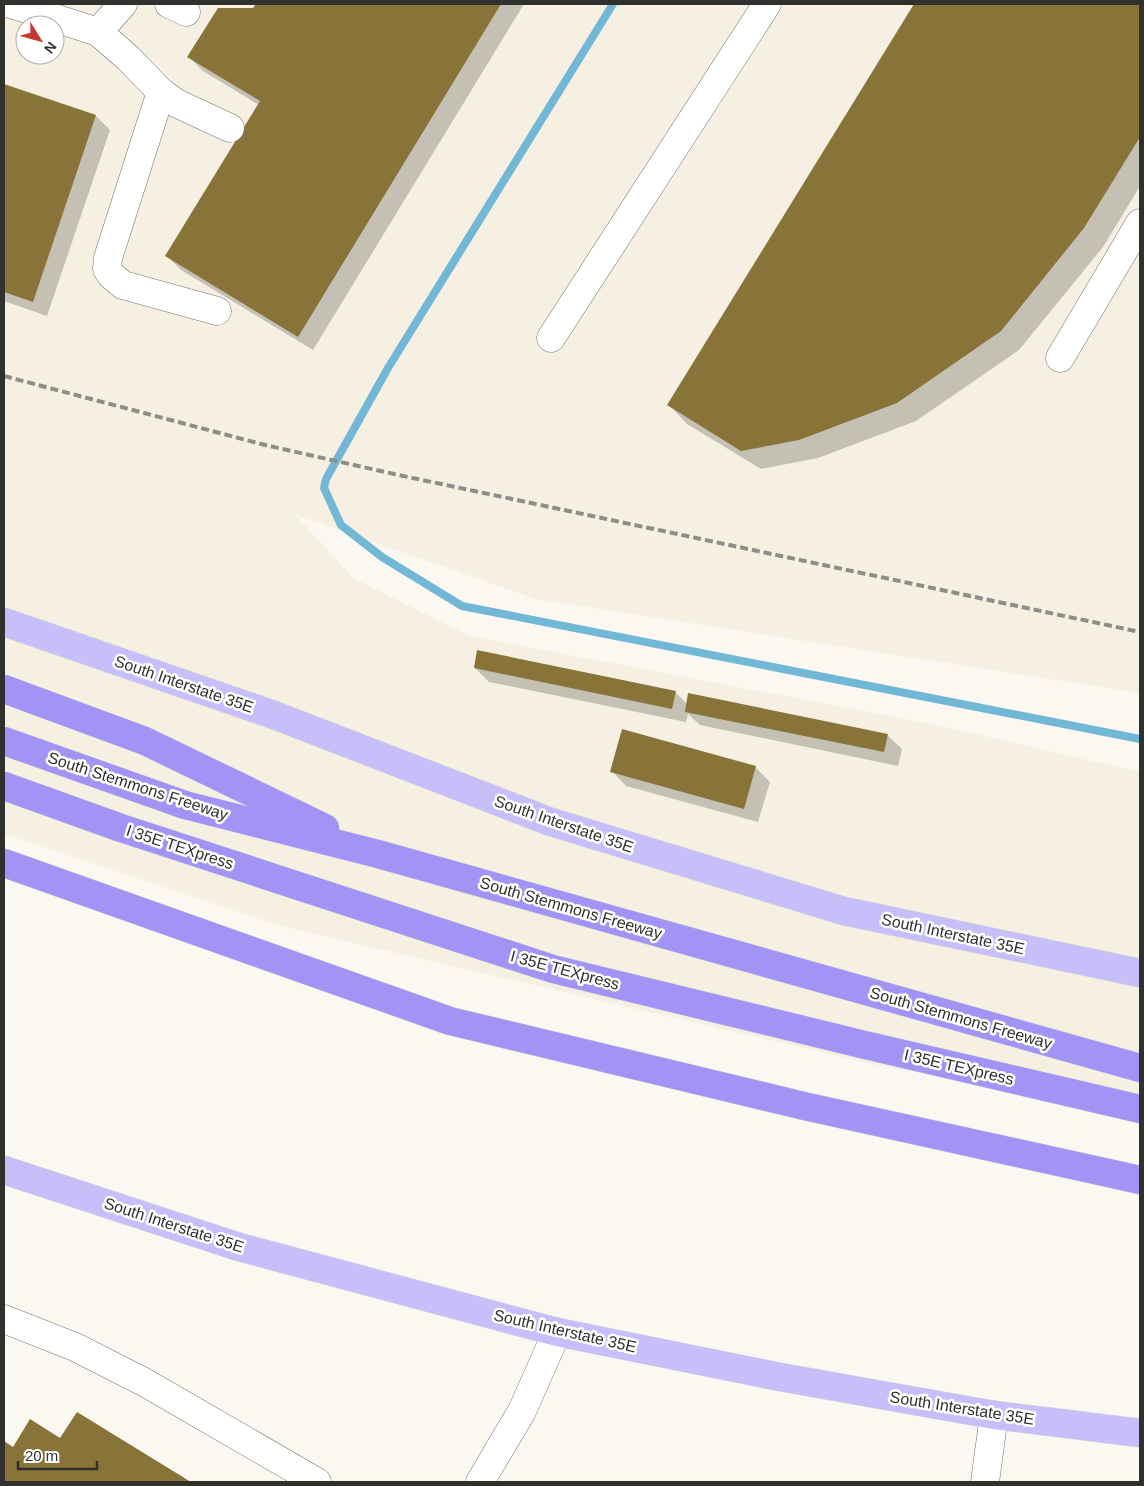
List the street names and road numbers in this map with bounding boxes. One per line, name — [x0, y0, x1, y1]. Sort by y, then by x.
street label: South Interstate 35E — [112, 652, 256, 716]
street label: South Stemmons Freeway — [46, 749, 230, 823]
street label: South Interstate 35E — [492, 792, 636, 856]
street label: I 35E TEXpress — [124, 822, 236, 872]
street label: South Stemmons Freeway — [478, 874, 664, 942]
street label: South Interstate 35E — [880, 911, 1026, 957]
street label: I 35E TEXpress — [509, 947, 621, 993]
street label: South Stemmons Freeway — [868, 984, 1054, 1052]
street label: I 35E TEXpress — [903, 1046, 1015, 1088]
street label: South Interstate 35E — [102, 1194, 246, 1256]
street label: South Interstate 35E — [492, 1306, 638, 1356]
street label: South Interstate 35E — [889, 1388, 1035, 1428]

